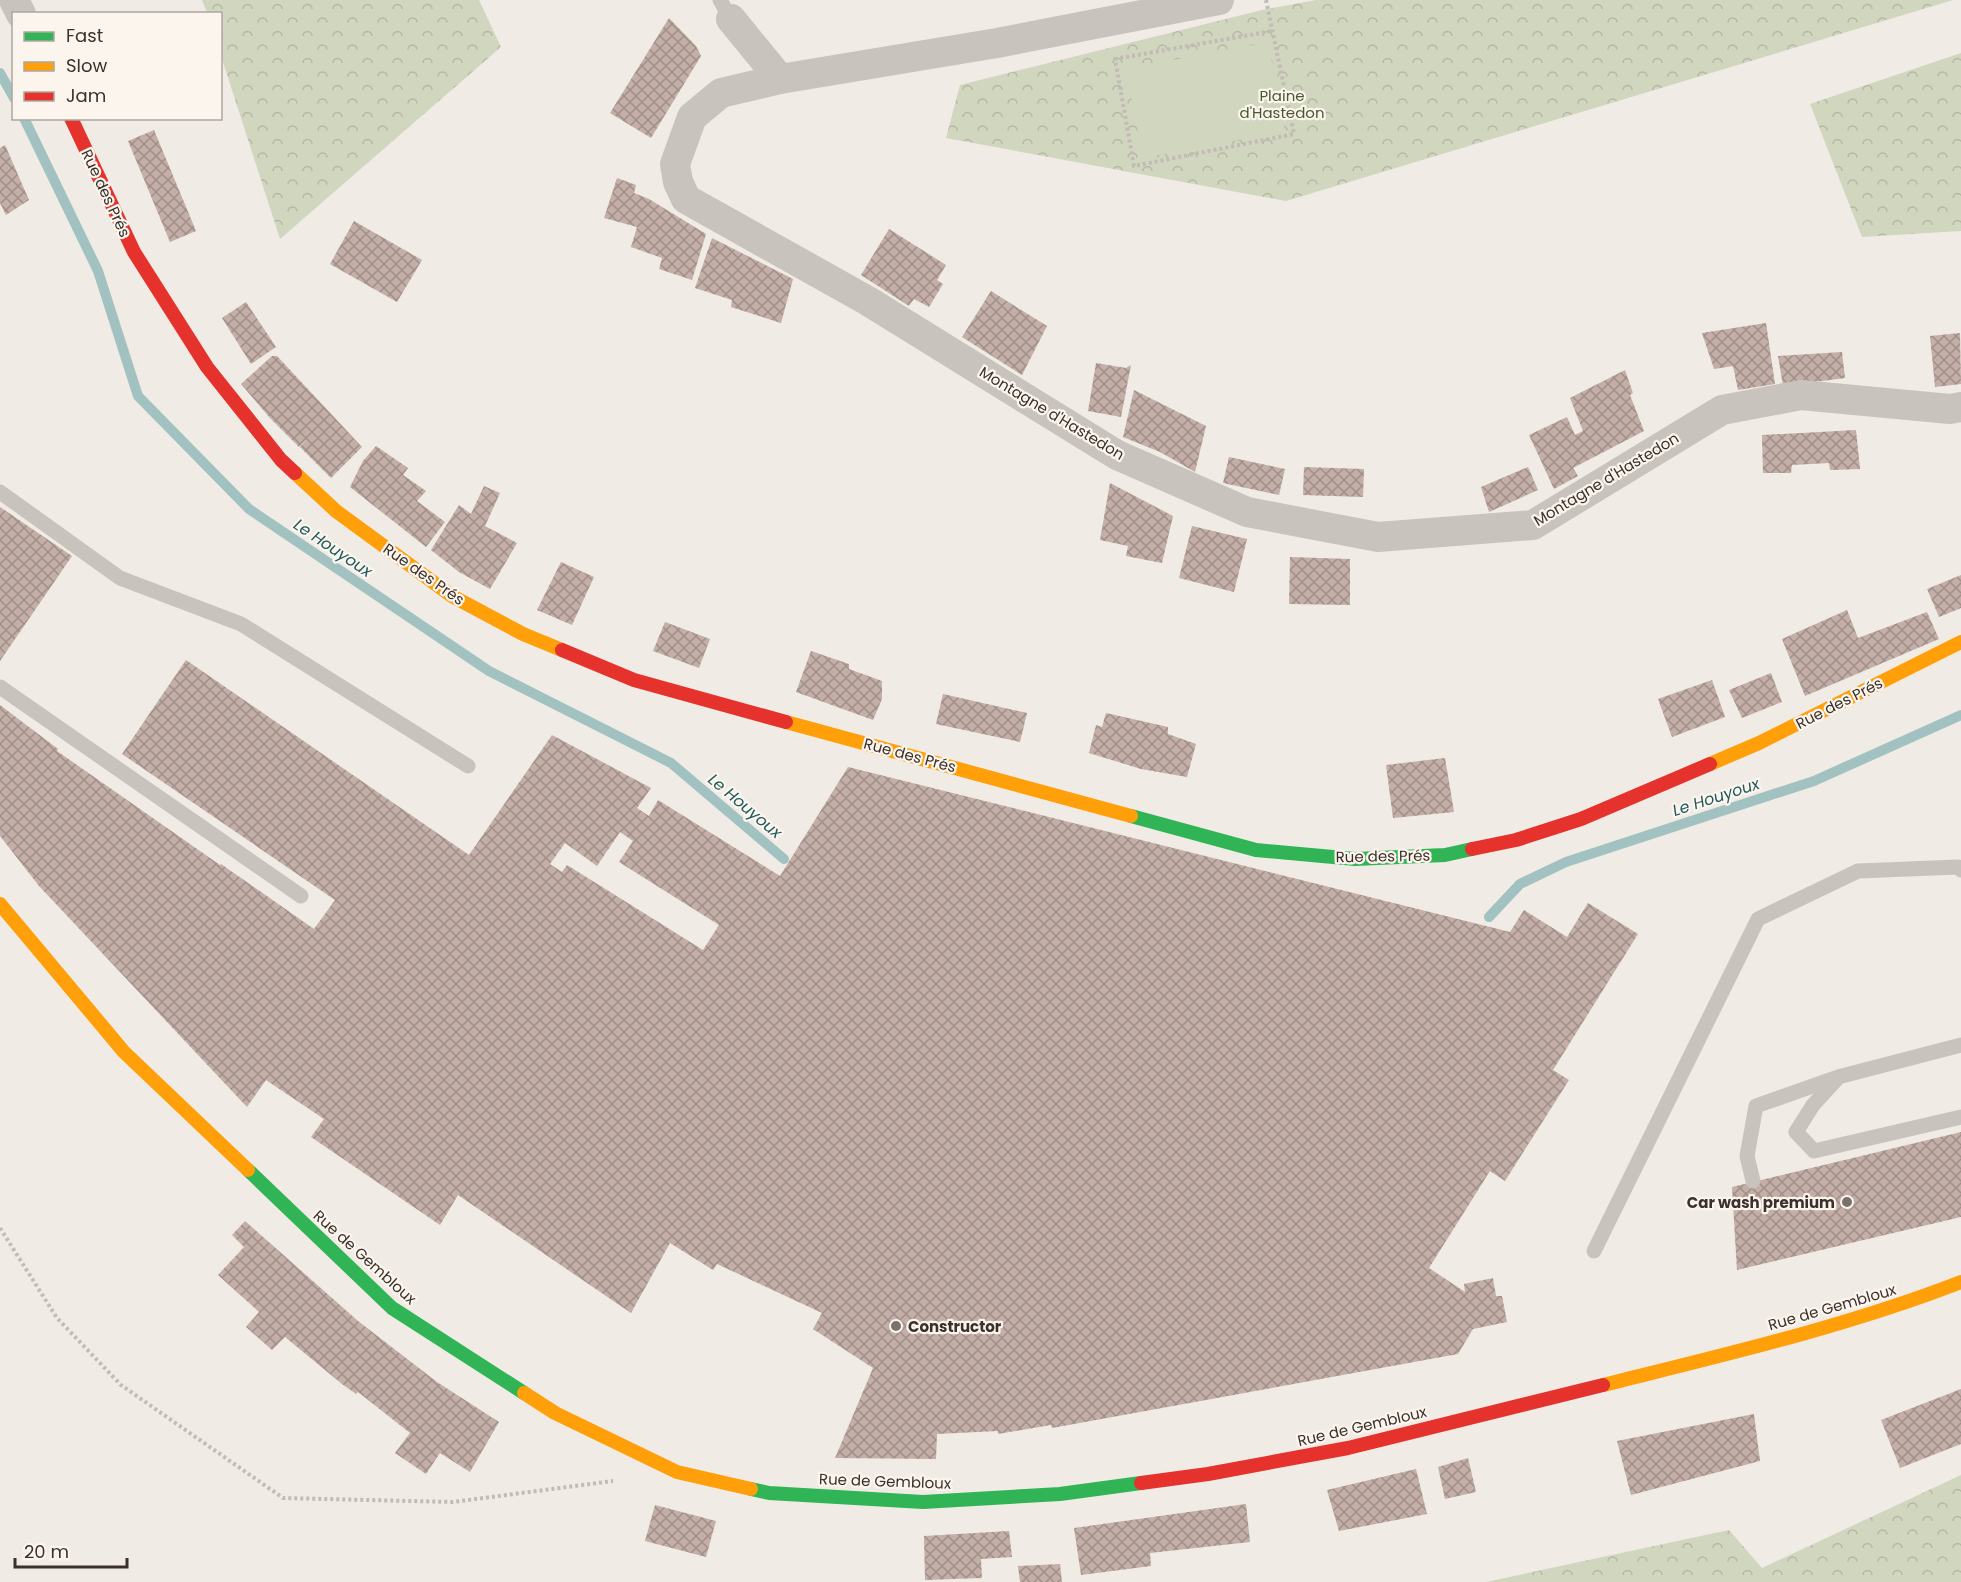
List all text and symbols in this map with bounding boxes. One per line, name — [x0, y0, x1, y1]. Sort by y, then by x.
legend — [12, 12, 222, 120]
text: Fast — [66, 23, 103, 48]
text: Slow — [66, 53, 108, 78]
text: Jam — [66, 83, 106, 108]
park label: Plaine d'Hastedon — [1240, 85, 1324, 123]
street label: Rue des Prés — [76, 146, 136, 241]
street label: Montagne d'Hastedon — [976, 361, 1128, 465]
street label: Montagne d'Hastedon — [1530, 427, 1682, 531]
water label: Le Houyoux — [289, 513, 378, 584]
street label: Rue des Prés — [379, 538, 469, 610]
street label: Rue des Prés — [1792, 672, 1886, 734]
street label: Rue des Prés — [862, 733, 959, 777]
water label: Le Houyoux — [703, 768, 788, 845]
water label: Le Houyoux — [1670, 772, 1764, 822]
street label: Rue des Prés — [1335, 845, 1431, 867]
place label: Car wash premium — [1687, 1192, 1835, 1213]
marker: Car wash premium — [1840, 1195, 1854, 1209]
street label: Rue de Gembloux — [309, 1205, 421, 1309]
street label: Rue de Gembloux — [1766, 1279, 1898, 1335]
place label: Constructor — [908, 1316, 1002, 1337]
marker: Constructor — [889, 1319, 903, 1333]
street label: Rue de Gembloux — [1295, 1401, 1429, 1451]
street label: Rue de Gembloux — [819, 1468, 951, 1494]
scale bar — [15, 1531, 128, 1569]
text: 20 m — [24, 1539, 69, 1564]

